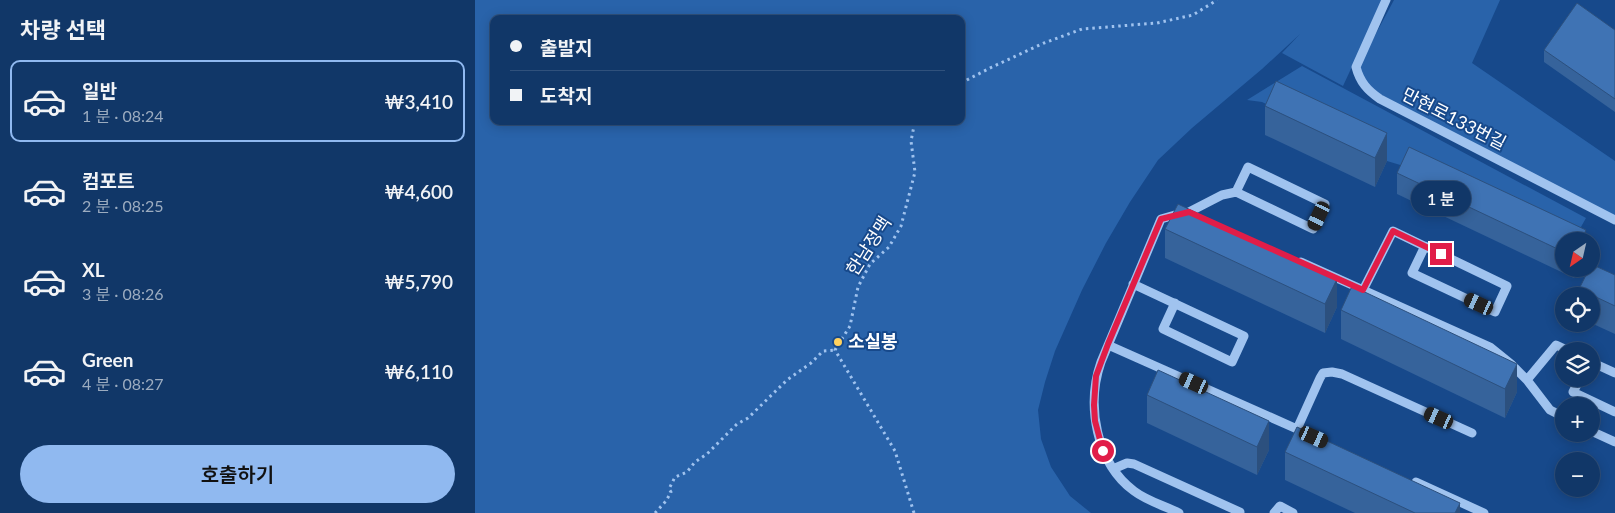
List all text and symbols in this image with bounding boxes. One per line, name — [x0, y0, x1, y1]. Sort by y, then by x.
text: 차량 선택 — [20, 16, 106, 43]
text: 출발지 — [540, 36, 592, 59]
icon: car — [22, 79, 67, 124]
text: 일반 — [82, 79, 117, 102]
street label: 만현로133번길 — [1399, 82, 1510, 154]
text: 도착지 — [540, 84, 592, 107]
text: ₩3,410 — [384, 90, 453, 113]
text: 1 분 · 08:24 — [82, 106, 164, 125]
icon: car — [22, 169, 67, 214]
text: 컴포트 — [82, 169, 134, 192]
text: ₩4,600 — [384, 180, 453, 203]
callout: 1 분 — [1411, 182, 1471, 216]
text: 1 분 — [1427, 189, 1455, 208]
text: 2 분 · 08:25 — [82, 196, 164, 215]
car — [1305, 199, 1332, 233]
street label: 한남정맥 — [841, 212, 895, 279]
north arrow — [1555, 232, 1600, 278]
map controls — [1555, 232, 1600, 497]
route end — [1430, 243, 1452, 265]
text: XL — [82, 258, 105, 281]
icon: car — [22, 259, 67, 304]
text: ₩5,790 — [384, 270, 453, 293]
text: 3 분 · 08:26 — [82, 284, 164, 303]
button: locate — [1555, 287, 1600, 332]
car — [1462, 291, 1495, 317]
place label: 소실봉 — [848, 330, 898, 352]
marker: 소실봉 — [832, 336, 844, 348]
button: layers — [1555, 342, 1600, 387]
text: Green — [82, 348, 133, 371]
icon: car — [22, 349, 67, 394]
text: ₩6,110 — [384, 360, 453, 383]
car — [1177, 370, 1210, 396]
text: 4 분 · 08:27 — [82, 374, 164, 393]
button: + — [1555, 397, 1600, 442]
car — [1422, 405, 1455, 431]
car — [1297, 424, 1330, 450]
route start — [1092, 440, 1114, 462]
button: 호출하기 — [20, 445, 455, 503]
button: − — [1555, 452, 1600, 497]

